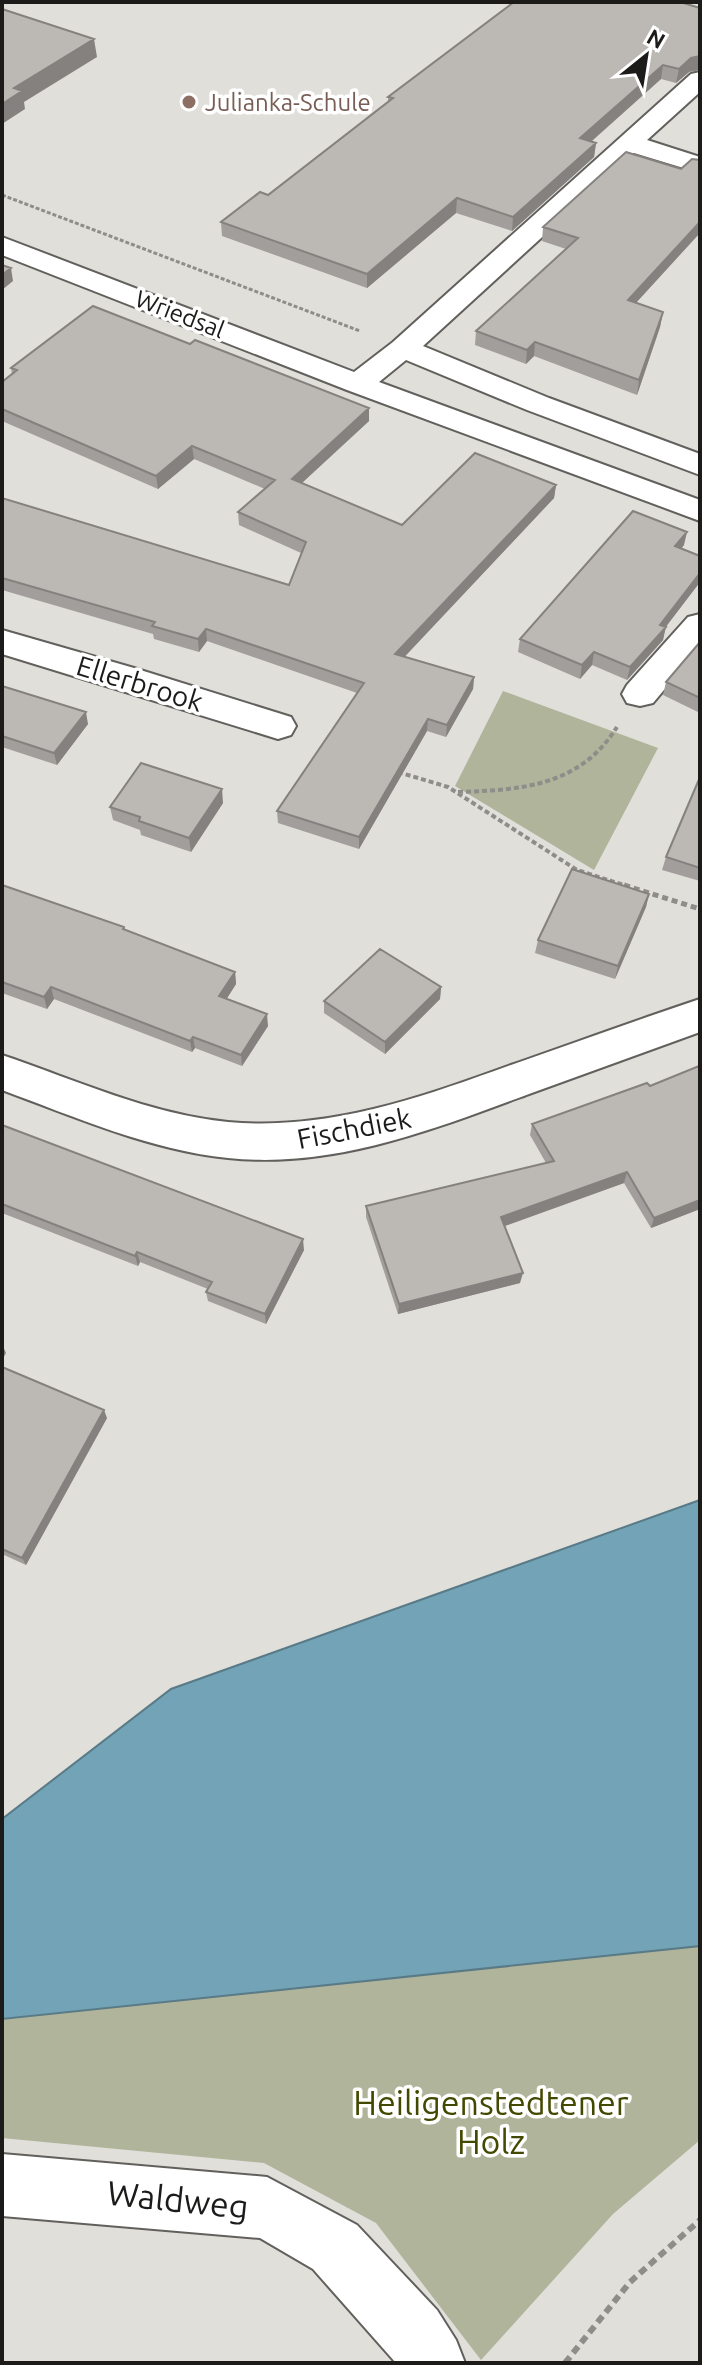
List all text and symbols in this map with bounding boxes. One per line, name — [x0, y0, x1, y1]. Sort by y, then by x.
north arrow — [606, 16, 686, 96]
text: N — [643, 23, 670, 53]
place label: Julianka-Schule — [205, 89, 371, 116]
marker: Julianka-Schule — [180, 93, 198, 111]
street label: Wriedsal — [132, 285, 228, 343]
street label: Ellerbrook — [73, 649, 207, 717]
street label: Fischdiek — [294, 1102, 414, 1154]
park label: Heiligenstedtener Holz — [353, 2083, 629, 2160]
street label: Waldweg — [106, 2173, 250, 2225]

